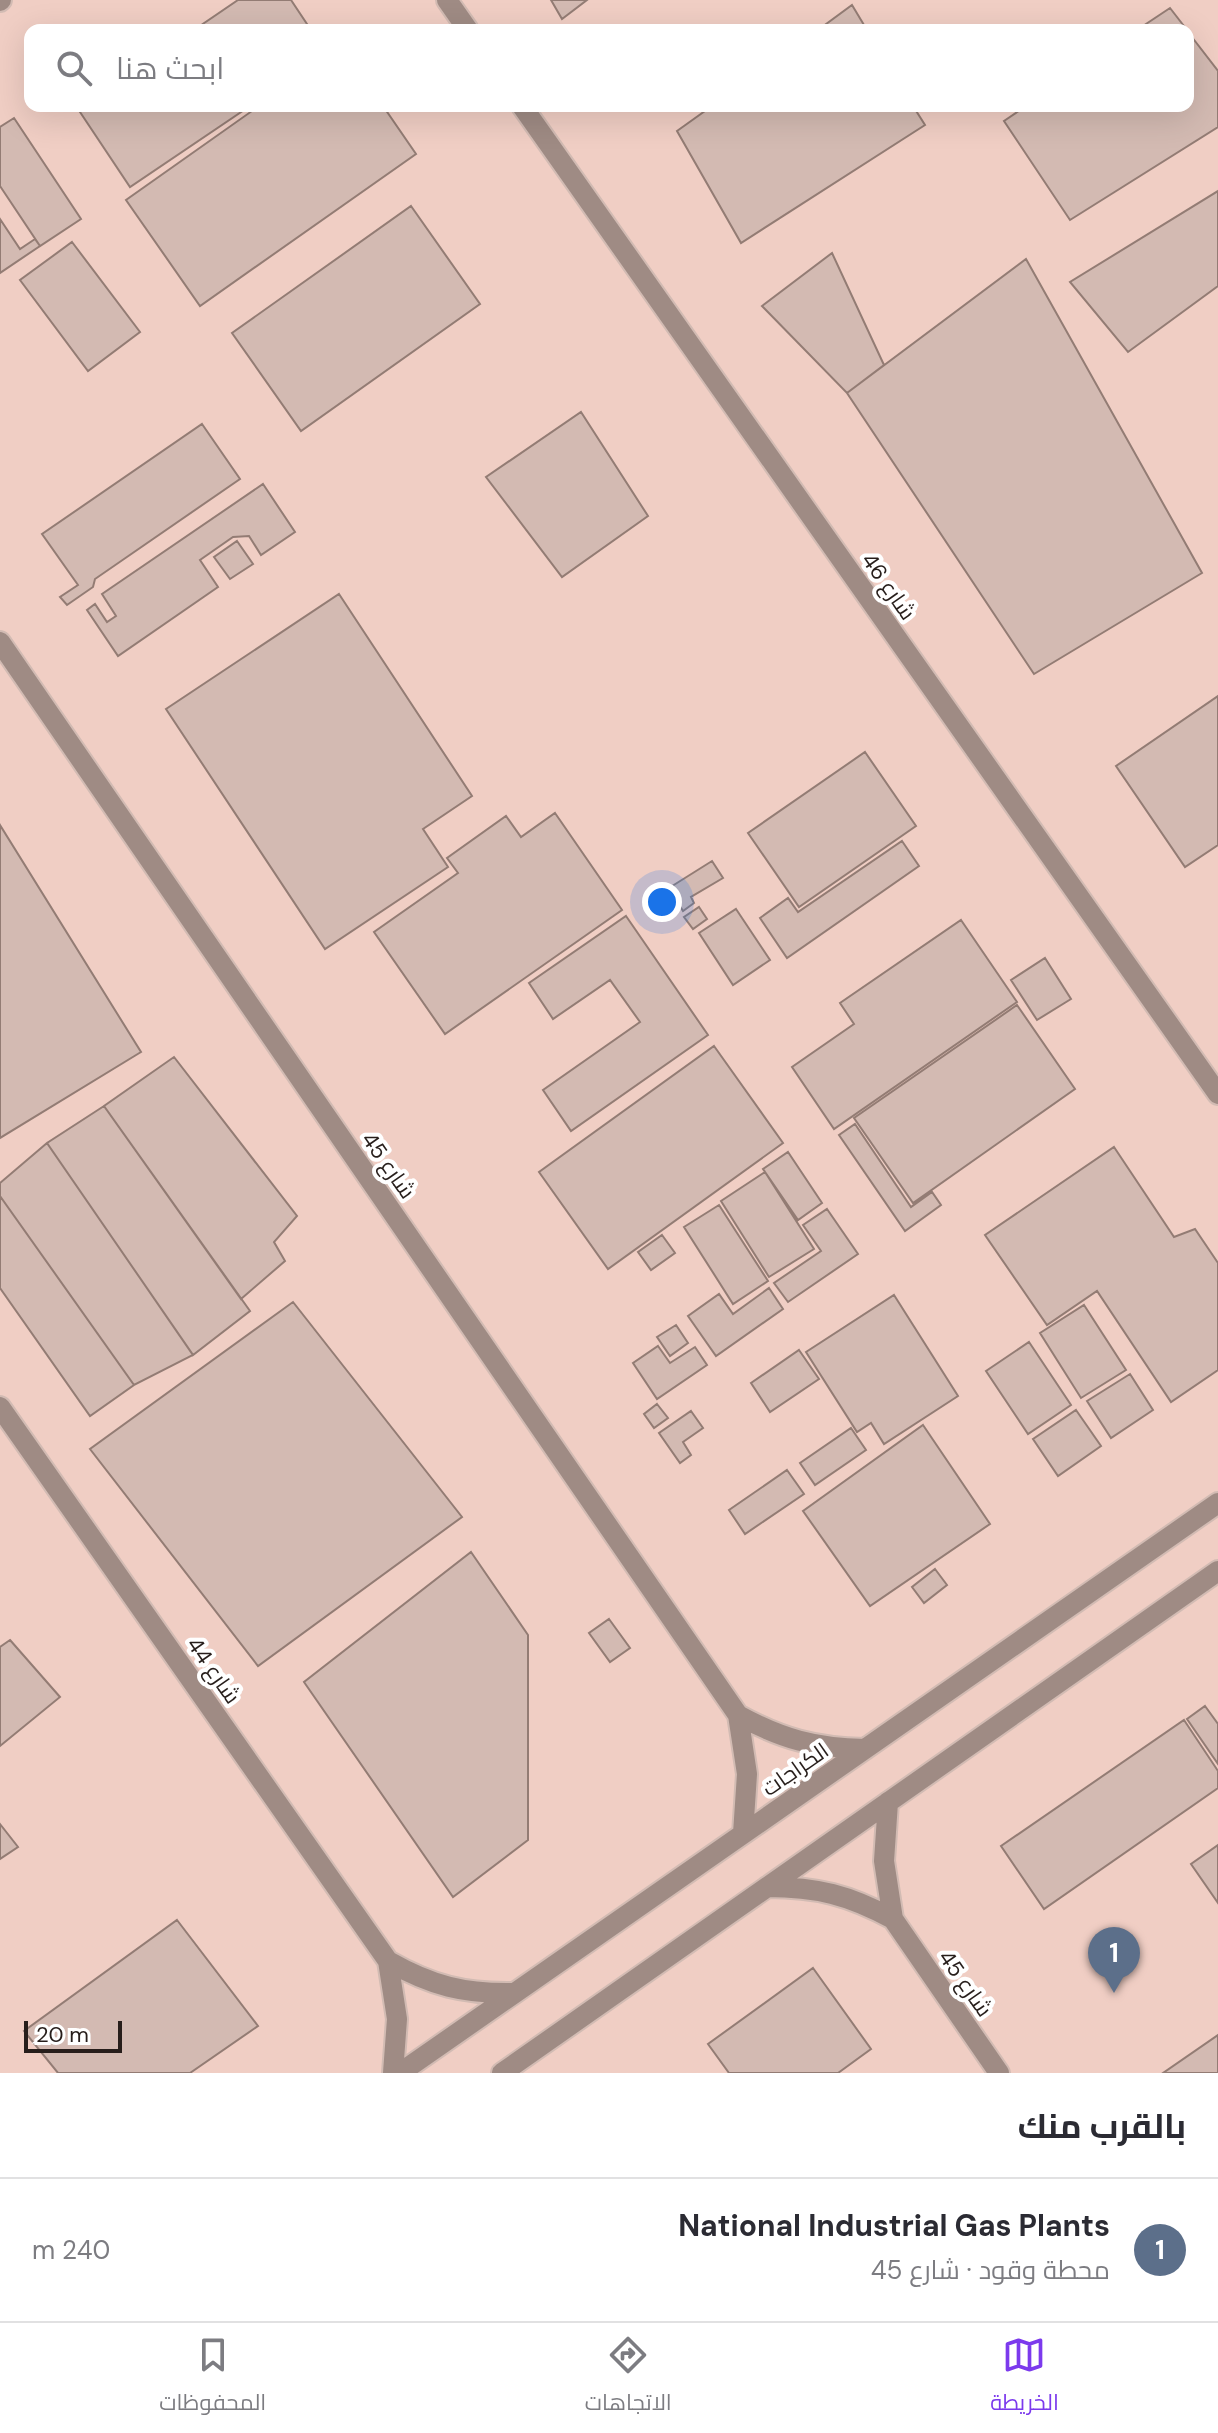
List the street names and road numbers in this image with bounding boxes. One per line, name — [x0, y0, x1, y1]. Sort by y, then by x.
street label: شارع 46 — [855, 547, 922, 626]
street label: شارع 45 — [355, 1126, 422, 1204]
street label: شارع 44 — [180, 1631, 247, 1709]
street label: الكراجات — [756, 1736, 834, 1803]
street label: شارع 45 — [932, 1944, 999, 2022]

